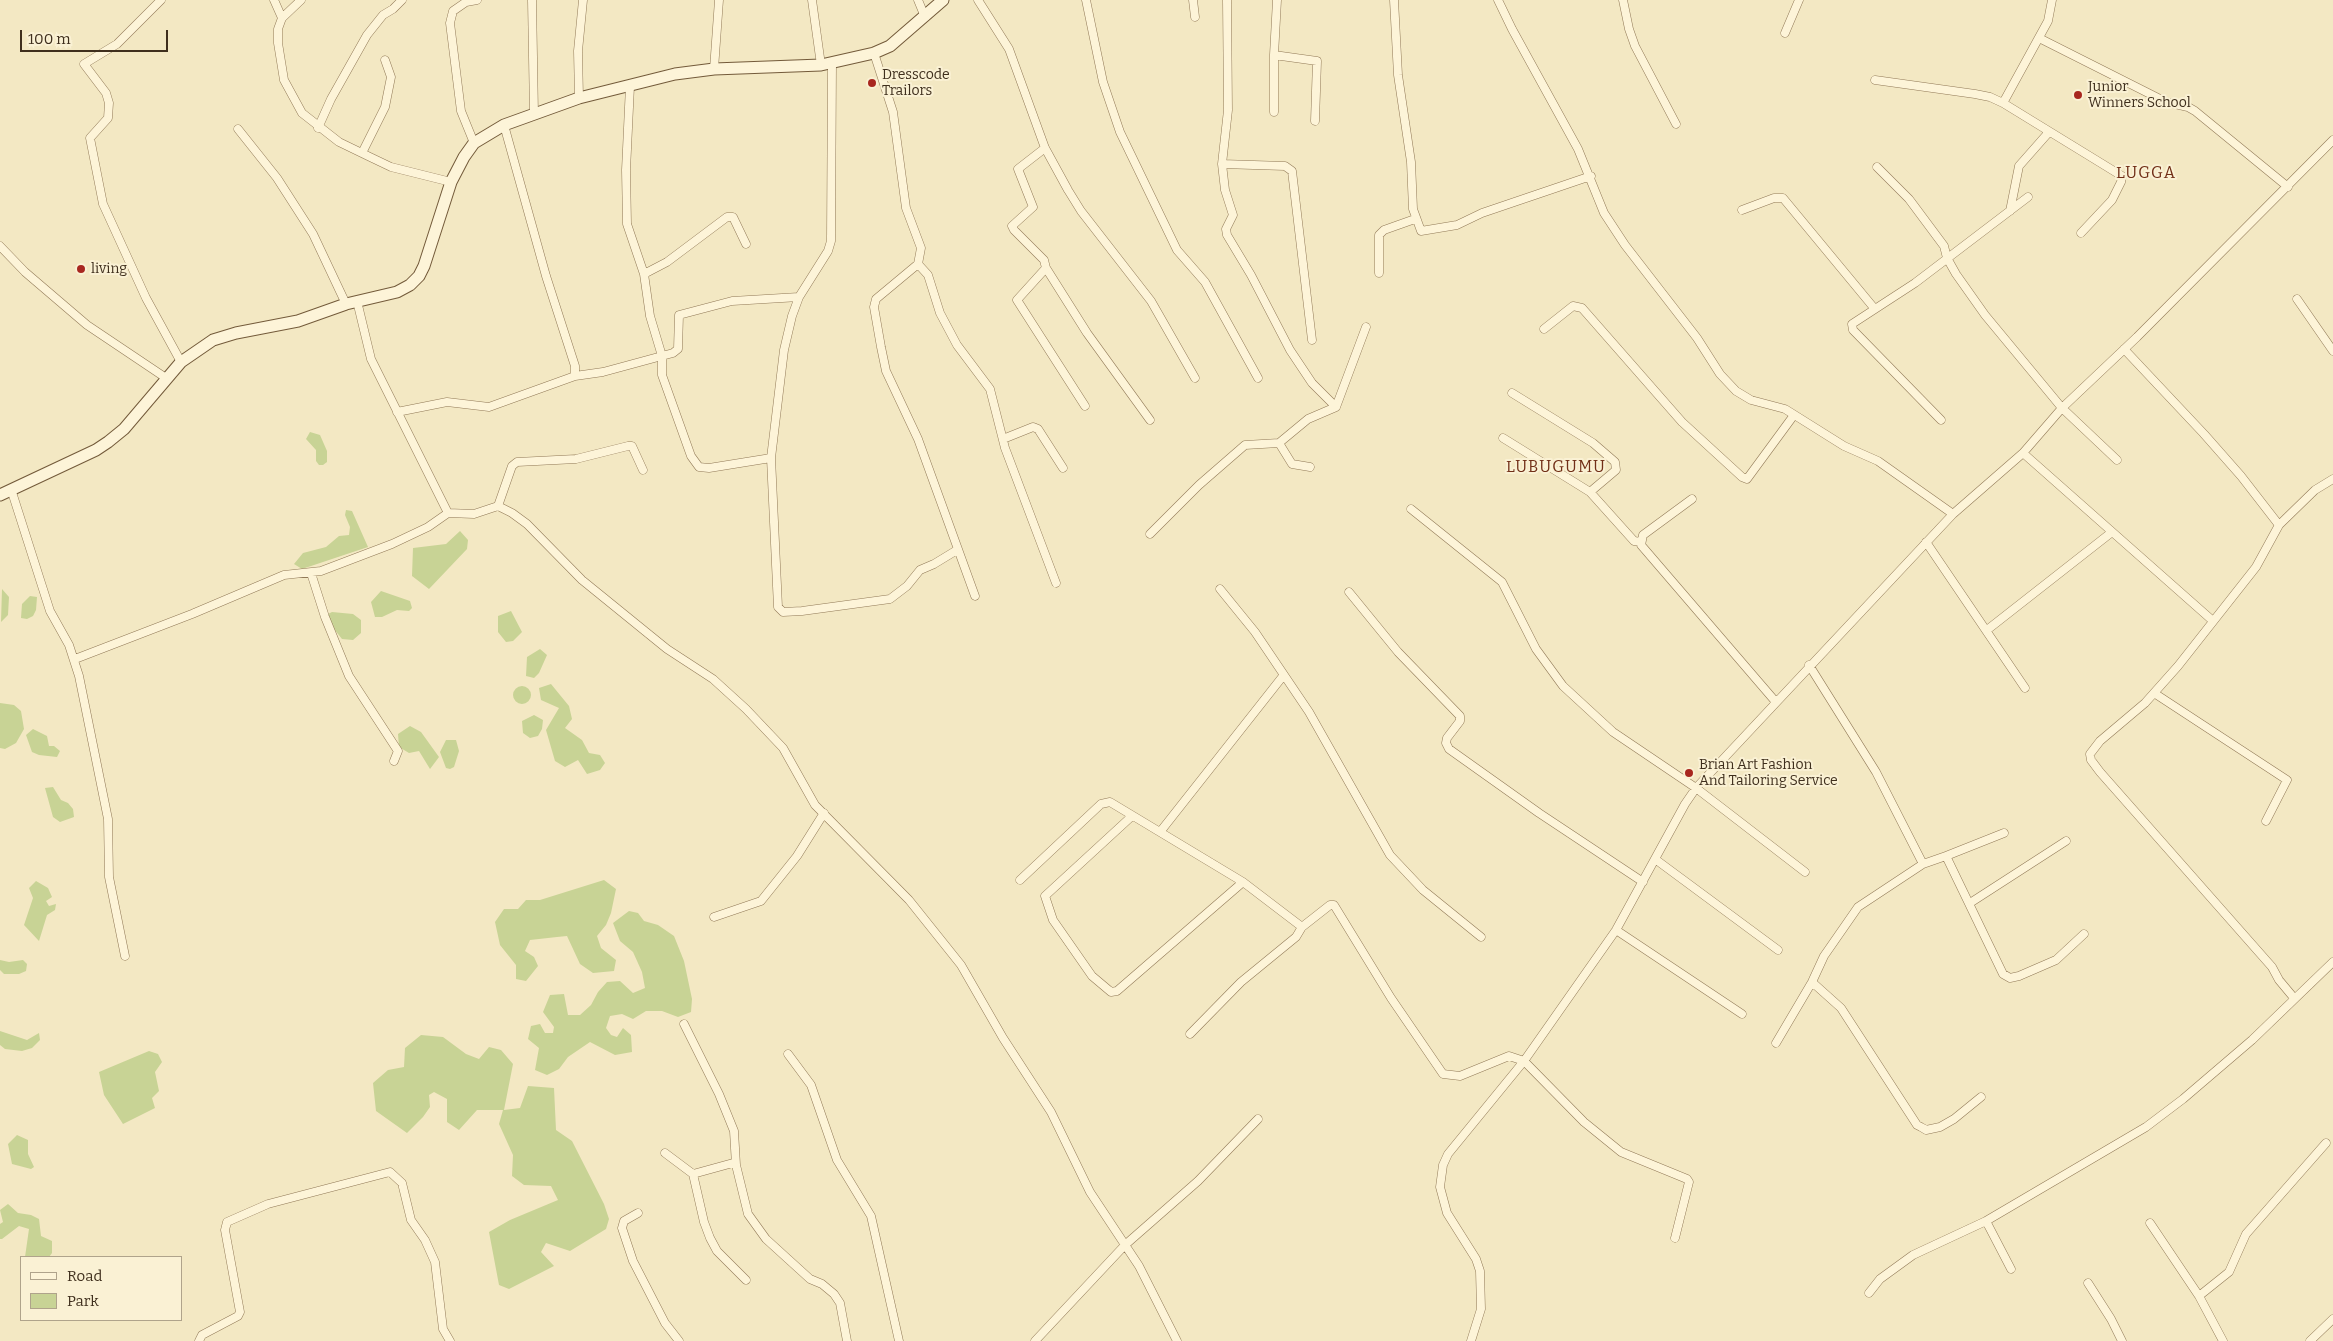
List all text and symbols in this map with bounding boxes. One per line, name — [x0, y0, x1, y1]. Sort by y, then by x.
scale bar — [22, 20, 170, 52]
text: 100 m — [28, 30, 71, 48]
place label: Dresscode Trailors — [882, 67, 950, 100]
marker: Dresscode Trailors — [866, 77, 878, 89]
place label: Junior Winners School — [2088, 79, 2191, 111]
marker: Junior Winners School — [2072, 89, 2084, 101]
district label: LUGGA — [2115, 164, 2177, 184]
place label: living — [91, 261, 127, 277]
marker: living — [75, 263, 87, 275]
district label: LUBUGUMU — [1505, 458, 1607, 478]
place label: Brian Art Fashion And Tailoring Service — [1699, 757, 1838, 790]
marker: Brian Art Fashion And Tailoring Service — [1683, 767, 1695, 779]
legend — [20, 1256, 182, 1321]
text: Road — [67, 1267, 102, 1285]
text: Park — [67, 1292, 99, 1310]

